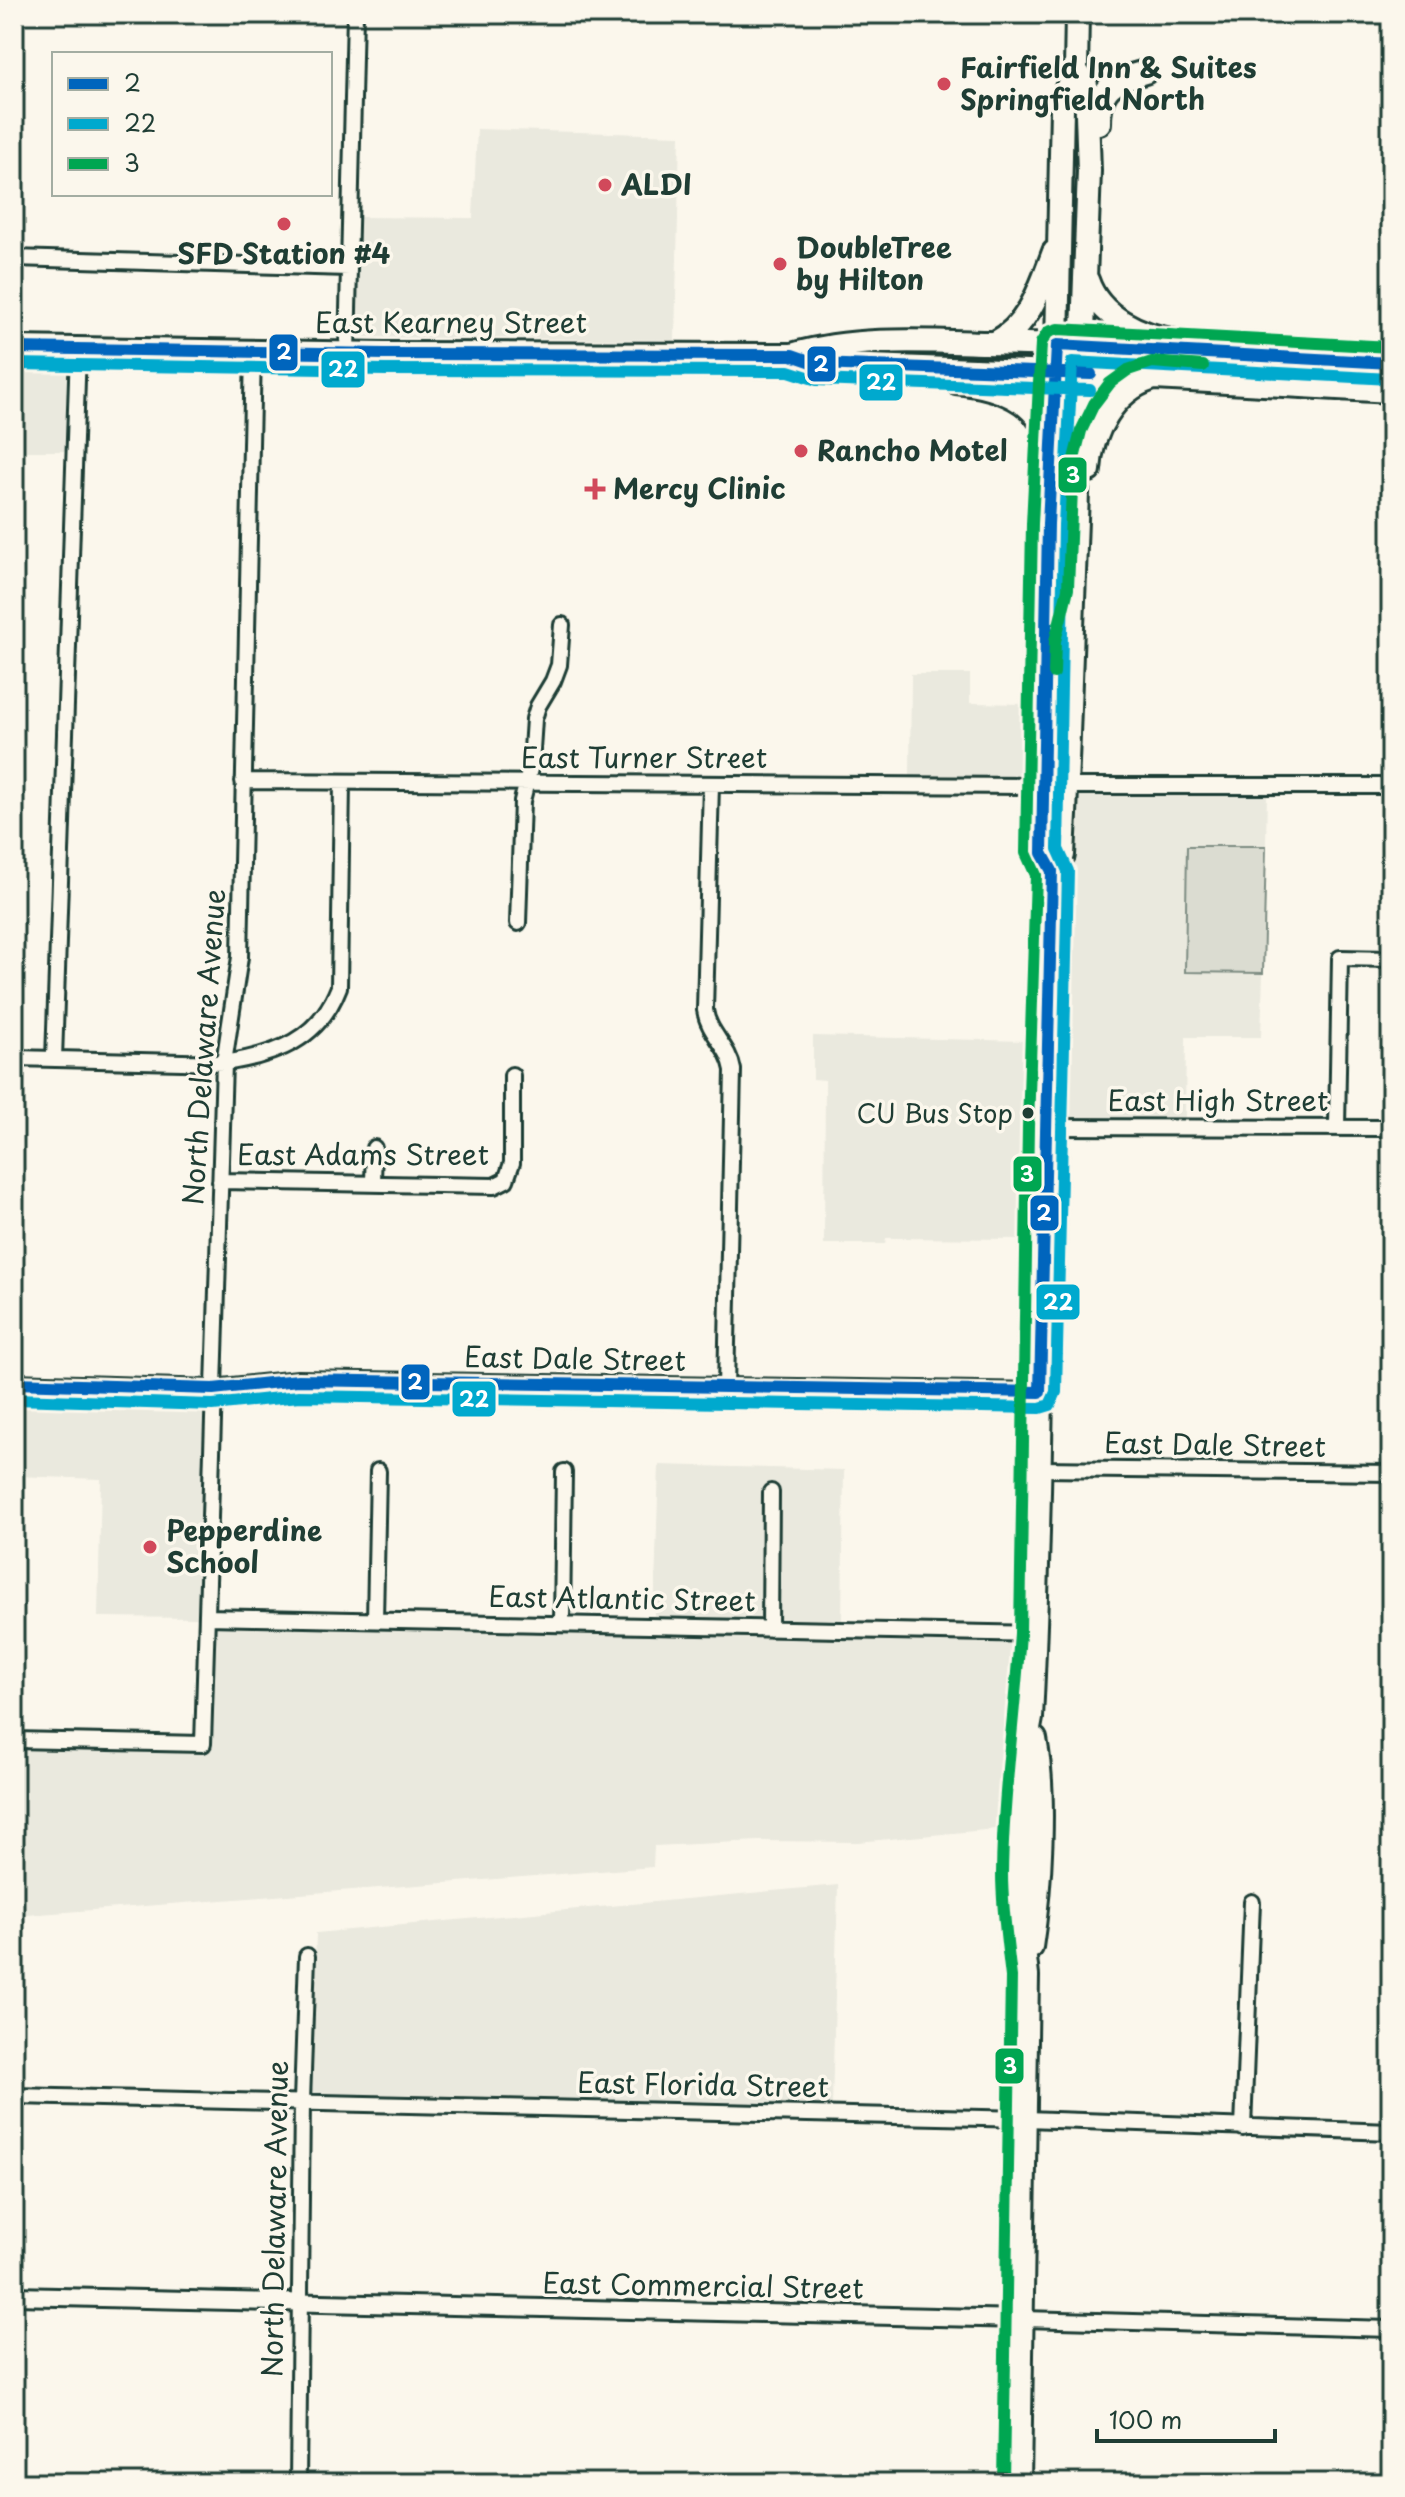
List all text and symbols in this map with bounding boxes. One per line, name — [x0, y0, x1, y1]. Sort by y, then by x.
place label: Fairfield Inn & Suites Springfield North — [960, 45, 1257, 120]
legend — [52, 52, 332, 196]
text: 2 — [124, 64, 141, 100]
marker: Fairfield Inn & Suites Springfield North — [935, 75, 953, 93]
text: 22 — [124, 104, 156, 140]
text: 3 — [124, 144, 140, 180]
place label: ALDI — [620, 162, 692, 205]
marker: ALDI — [596, 176, 614, 194]
marker: SFD Station #4 — [275, 215, 293, 233]
place label: DoubleTree by Hilton — [796, 225, 952, 300]
place label: SFD Station #4 — [178, 231, 390, 274]
marker: DoubleTree by Hilton — [771, 255, 789, 273]
street label: East Kearney Street — [315, 300, 587, 343]
line badge: 2 — [268, 333, 299, 372]
text: 2 — [276, 334, 292, 367]
line badge: 2 — [806, 345, 837, 383]
text: 2 — [813, 346, 829, 379]
line badge: 22 — [320, 350, 366, 389]
text: 22 — [328, 351, 358, 384]
line badge: 22 — [858, 363, 904, 402]
text: 22 — [866, 364, 896, 397]
place label: Rancho Motel — [817, 428, 1007, 471]
marker: Rancho Motel — [792, 442, 810, 460]
line badge: 3 — [1057, 456, 1088, 494]
text: 3 — [1066, 457, 1080, 490]
place label: Mercy Clinic — [613, 466, 786, 509]
marker: Mercy Clinic — [584, 478, 606, 500]
street label: East Turner Street — [521, 735, 767, 778]
street label: North Delaware Avenue — [170, 887, 235, 1206]
street label: East High Street — [1108, 1078, 1328, 1121]
place label: CU Bus Stop — [856, 1093, 1013, 1132]
marker: CU Bus Stop — [1020, 1105, 1036, 1121]
street label: East Adams Street — [237, 1132, 489, 1175]
line badge: 3 — [1012, 1155, 1043, 1193]
text: 3 — [1020, 1156, 1034, 1189]
line badge: 2 — [1029, 1194, 1060, 1232]
text: 2 — [1036, 1195, 1052, 1228]
line badge: 22 — [1035, 1283, 1081, 1321]
text: 22 — [1043, 1284, 1073, 1317]
street label: East Dale Street — [464, 1334, 686, 1381]
line badge: 2 — [400, 1363, 431, 1401]
text: 2 — [407, 1364, 423, 1397]
line badge: 22 — [451, 1380, 497, 1418]
text: 22 — [459, 1381, 489, 1414]
street label: East Dale Street — [1104, 1420, 1326, 1467]
place label: Pepperdine School — [166, 1508, 322, 1583]
marker: Pepperdine School — [141, 1538, 159, 1556]
street label: East Atlantic Street — [488, 1574, 756, 1621]
line badge: 3 — [994, 2047, 1025, 2085]
text: 3 — [1003, 2048, 1017, 2081]
street label: North Delaware Avenue — [249, 2060, 298, 2378]
street label: East Florida Street — [577, 2060, 829, 2107]
street label: East Commercial Street — [542, 2260, 864, 2309]
scale bar — [1097, 2393, 1275, 2443]
text: 100 m — [1109, 2401, 1182, 2437]

